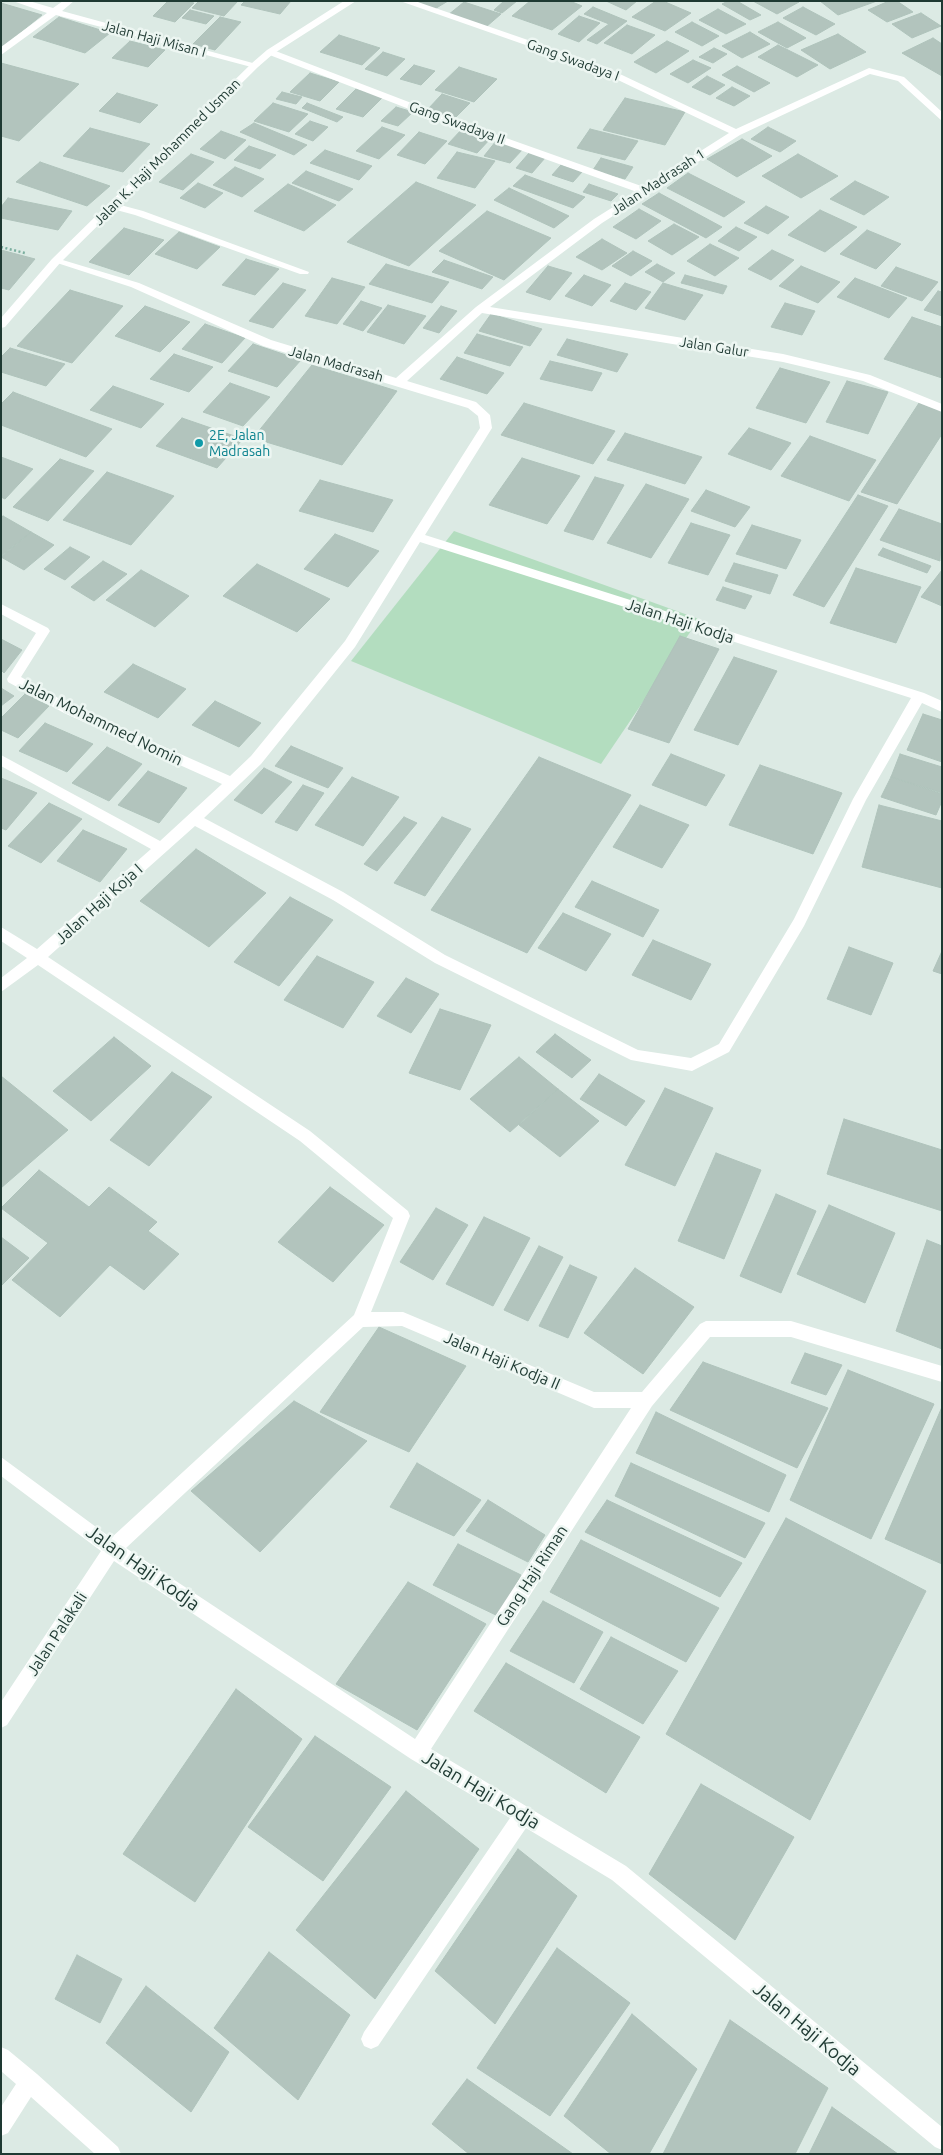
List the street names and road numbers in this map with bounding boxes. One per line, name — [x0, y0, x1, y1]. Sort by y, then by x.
street label: Jalan Haji Misan I — [100, 17, 208, 61]
street label: Gang Swadaya I — [524, 35, 622, 85]
street label: Jalan K. Haji Mohammed Usman — [90, 75, 244, 229]
street label: Gang Swadaya II — [407, 98, 507, 148]
street label: Jalan Madrasah 1 — [608, 145, 708, 219]
street label: Jalan Galur — [678, 333, 750, 361]
street label: Jalan Madrasah — [287, 342, 385, 386]
street label: Jalan Haji Kodja — [624, 594, 736, 648]
street label: Jalan Mohammed Nomin — [16, 674, 186, 770]
street label: Jalan Haji Koja I — [51, 860, 147, 948]
street label: Jalan Haji Kodja II — [441, 1328, 563, 1394]
street label: Jalan Haji Kodja — [82, 1520, 204, 1616]
street label: Gang Haji Riman — [492, 1522, 572, 1630]
street label: Jalan Palakali — [23, 1589, 91, 1679]
street label: Jalan Haji Kodja — [418, 1746, 544, 1834]
street label: Jalan Haji Kodja — [748, 1977, 866, 2081]

